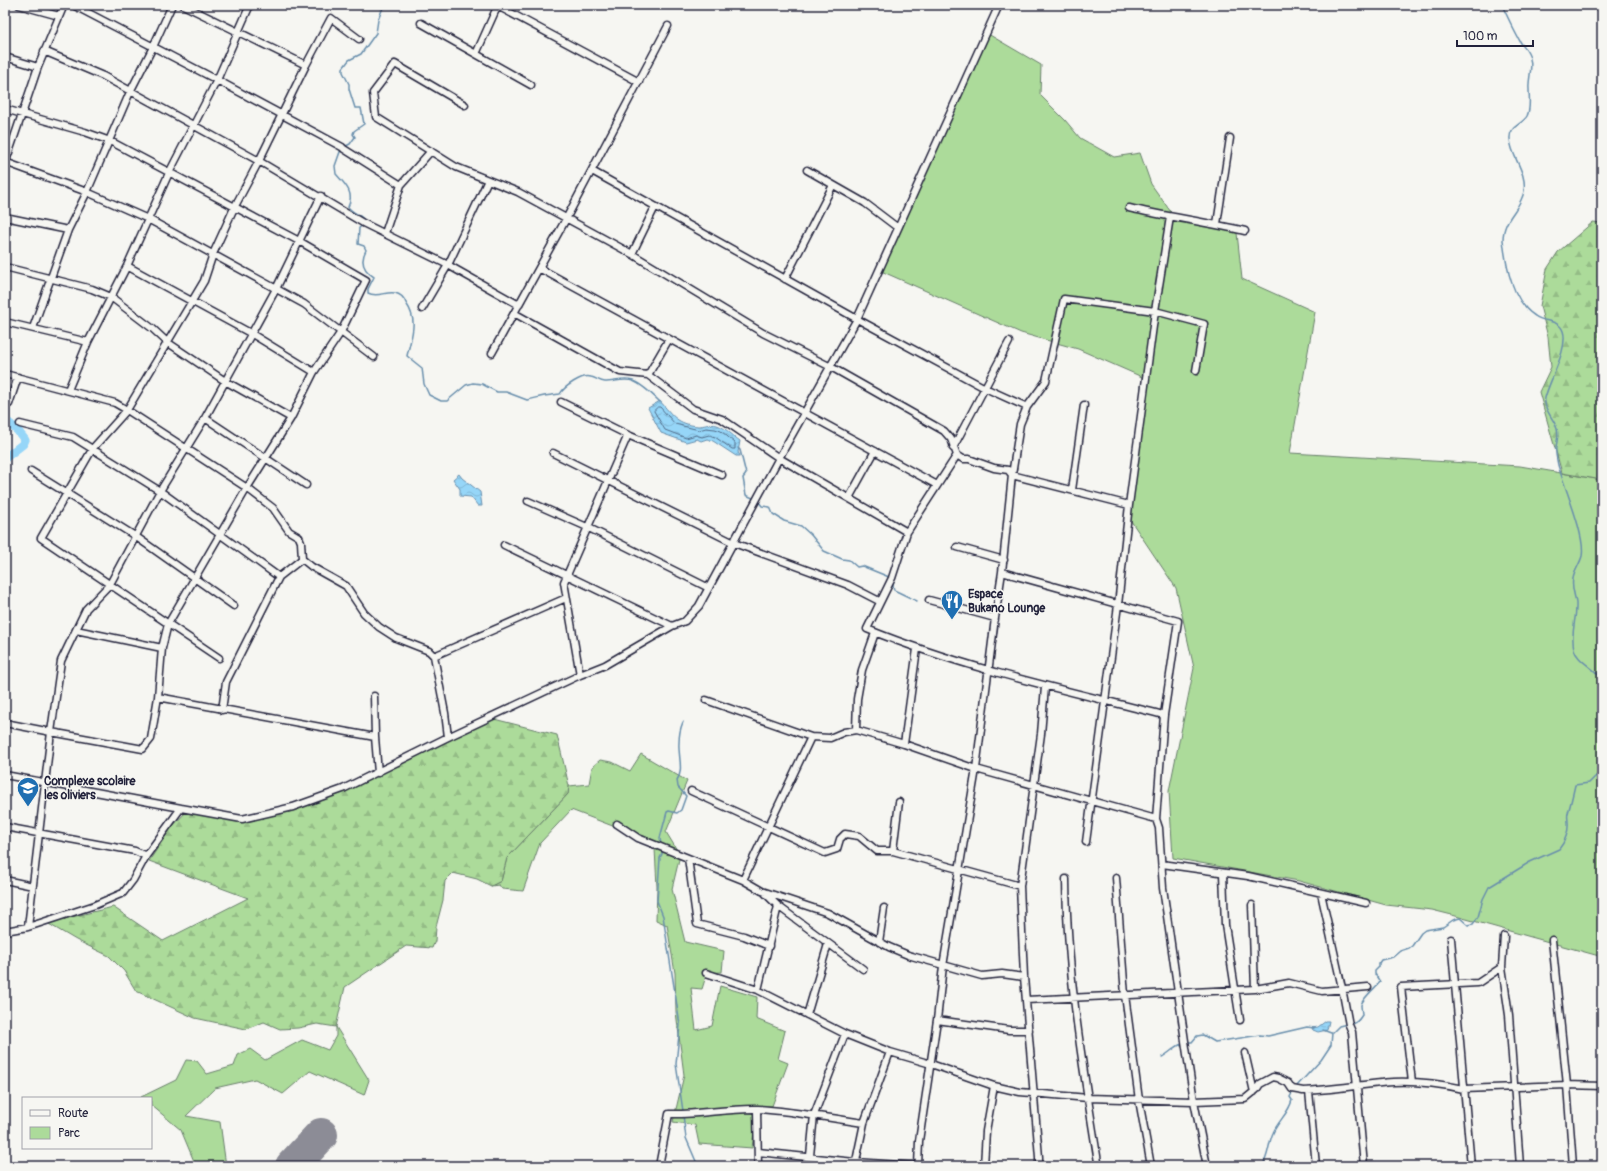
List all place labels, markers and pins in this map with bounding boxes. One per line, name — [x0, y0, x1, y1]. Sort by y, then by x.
place label: Espace Bukano Lounge — [968, 587, 1046, 616]
restaurant icon: Espace Bukano Lounge — [939, 588, 965, 621]
place label: Complexe scolaire les oliviers — [44, 774, 137, 803]
school or university icon: Complexe scolaire les oliviers — [15, 775, 41, 808]

